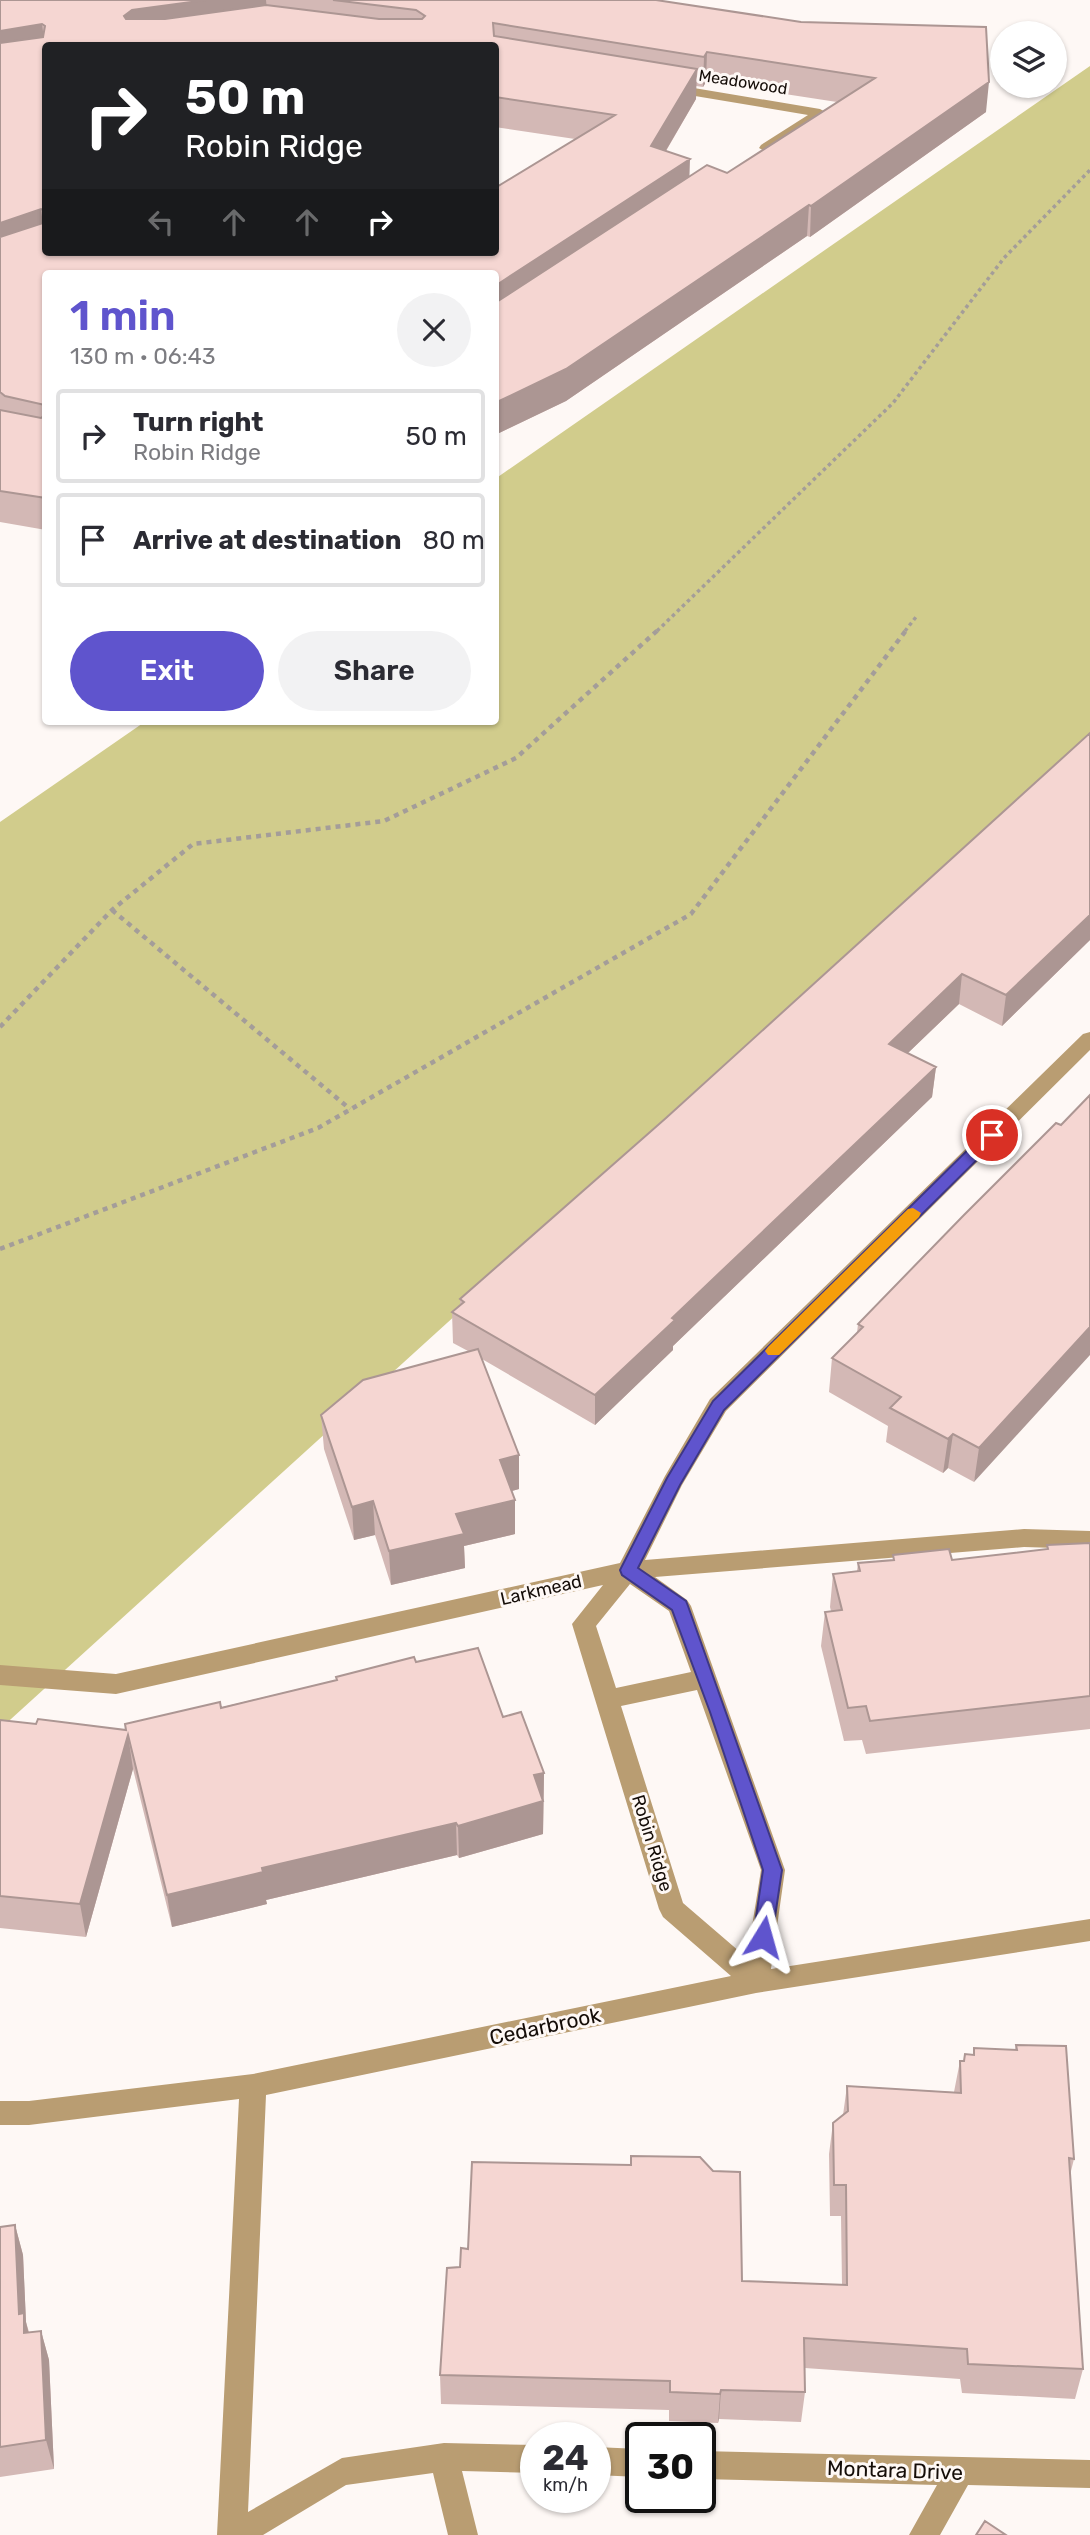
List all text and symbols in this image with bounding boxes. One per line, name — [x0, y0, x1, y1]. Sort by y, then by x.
map controls — [990, 21, 1067, 98]
button: layers — [990, 21, 1067, 98]
street label: Meadowood — [697, 66, 789, 98]
text: 50 m — [185, 68, 305, 126]
icon: right — [70, 70, 161, 161]
text: Robin Ridge — [185, 127, 363, 165]
icon: left — [142, 203, 180, 241]
icon: ahead — [215, 203, 253, 241]
icon: ahead — [288, 203, 326, 241]
icon: right — [361, 203, 399, 241]
text: 1 min — [70, 291, 176, 341]
button: close — [397, 293, 471, 367]
text: 130 m · 06:43 — [70, 342, 216, 370]
text: Turn right — [133, 407, 263, 438]
icon: right — [74, 417, 112, 455]
text: 50 m — [406, 421, 467, 452]
text: Robin Ridge — [133, 438, 261, 466]
icon: arrive — [74, 521, 112, 559]
text: Arrive at destination — [133, 525, 401, 556]
text: 80 m — [422, 525, 485, 556]
button: Exit — [70, 631, 264, 711]
button: Share — [278, 631, 471, 711]
pin — [962, 1105, 1022, 1165]
icon: arrive — [973, 1116, 1011, 1154]
street label: Larkmead — [498, 1570, 584, 1610]
street label: Robin Ridge — [627, 1792, 677, 1894]
position arrow — [726, 1900, 800, 1974]
street label: Cedarbrook — [487, 2002, 603, 2050]
speed limit sign: 30 — [625, 2422, 716, 2513]
text: 24 — [542, 2437, 589, 2479]
street label: Montara Drive — [827, 2455, 963, 2485]
text: km/h — [543, 2474, 588, 2496]

